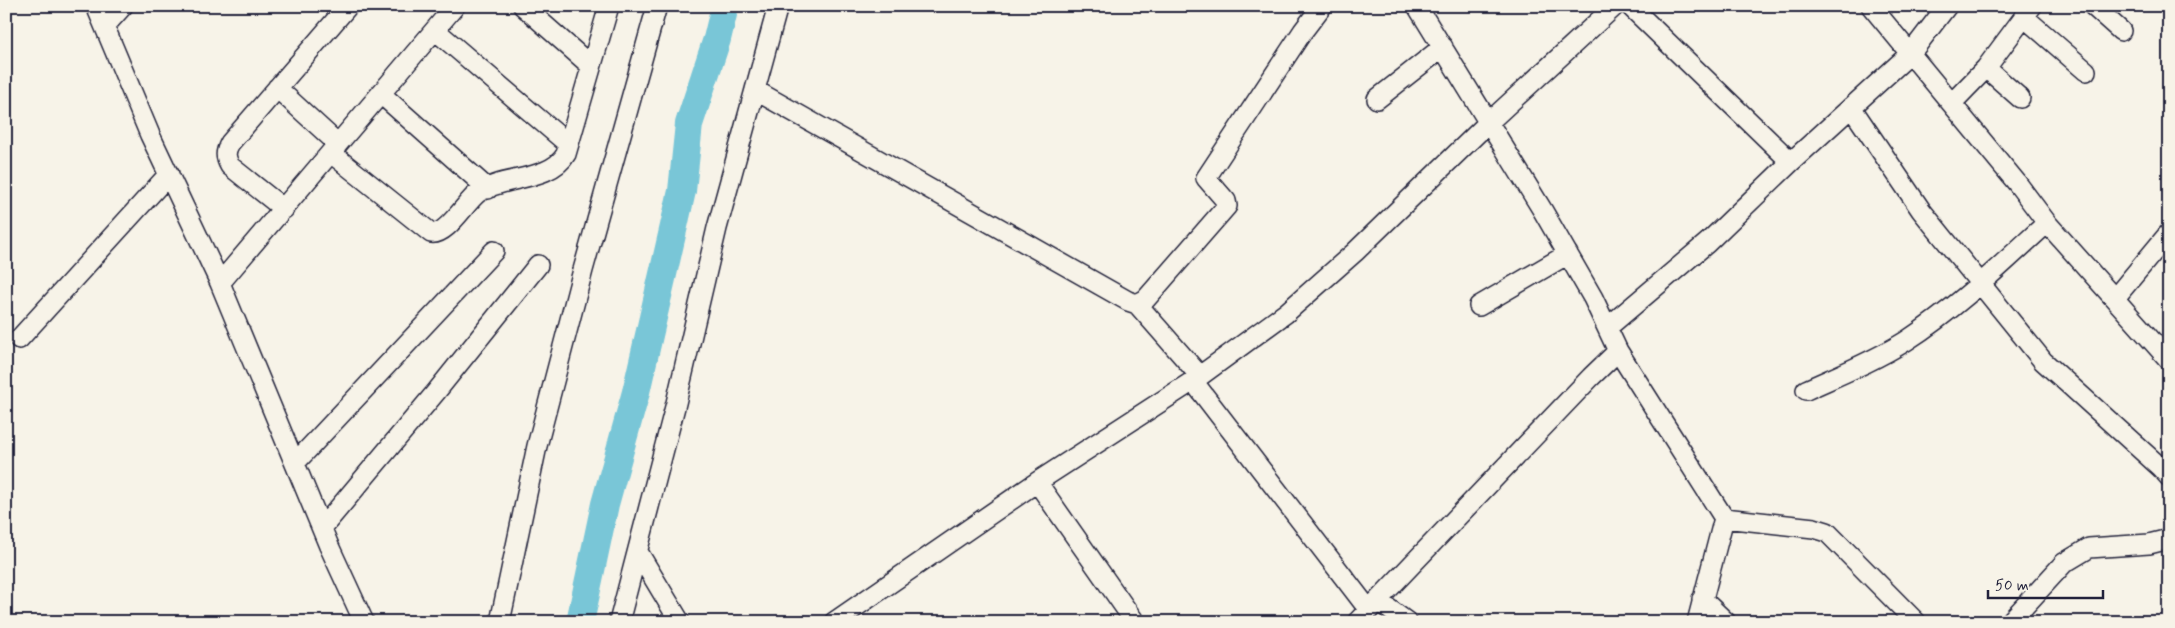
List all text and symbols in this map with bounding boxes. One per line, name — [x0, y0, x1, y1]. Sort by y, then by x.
scale bar — [1988, 568, 2102, 600]
text: 50 m — [1995, 576, 2029, 596]

